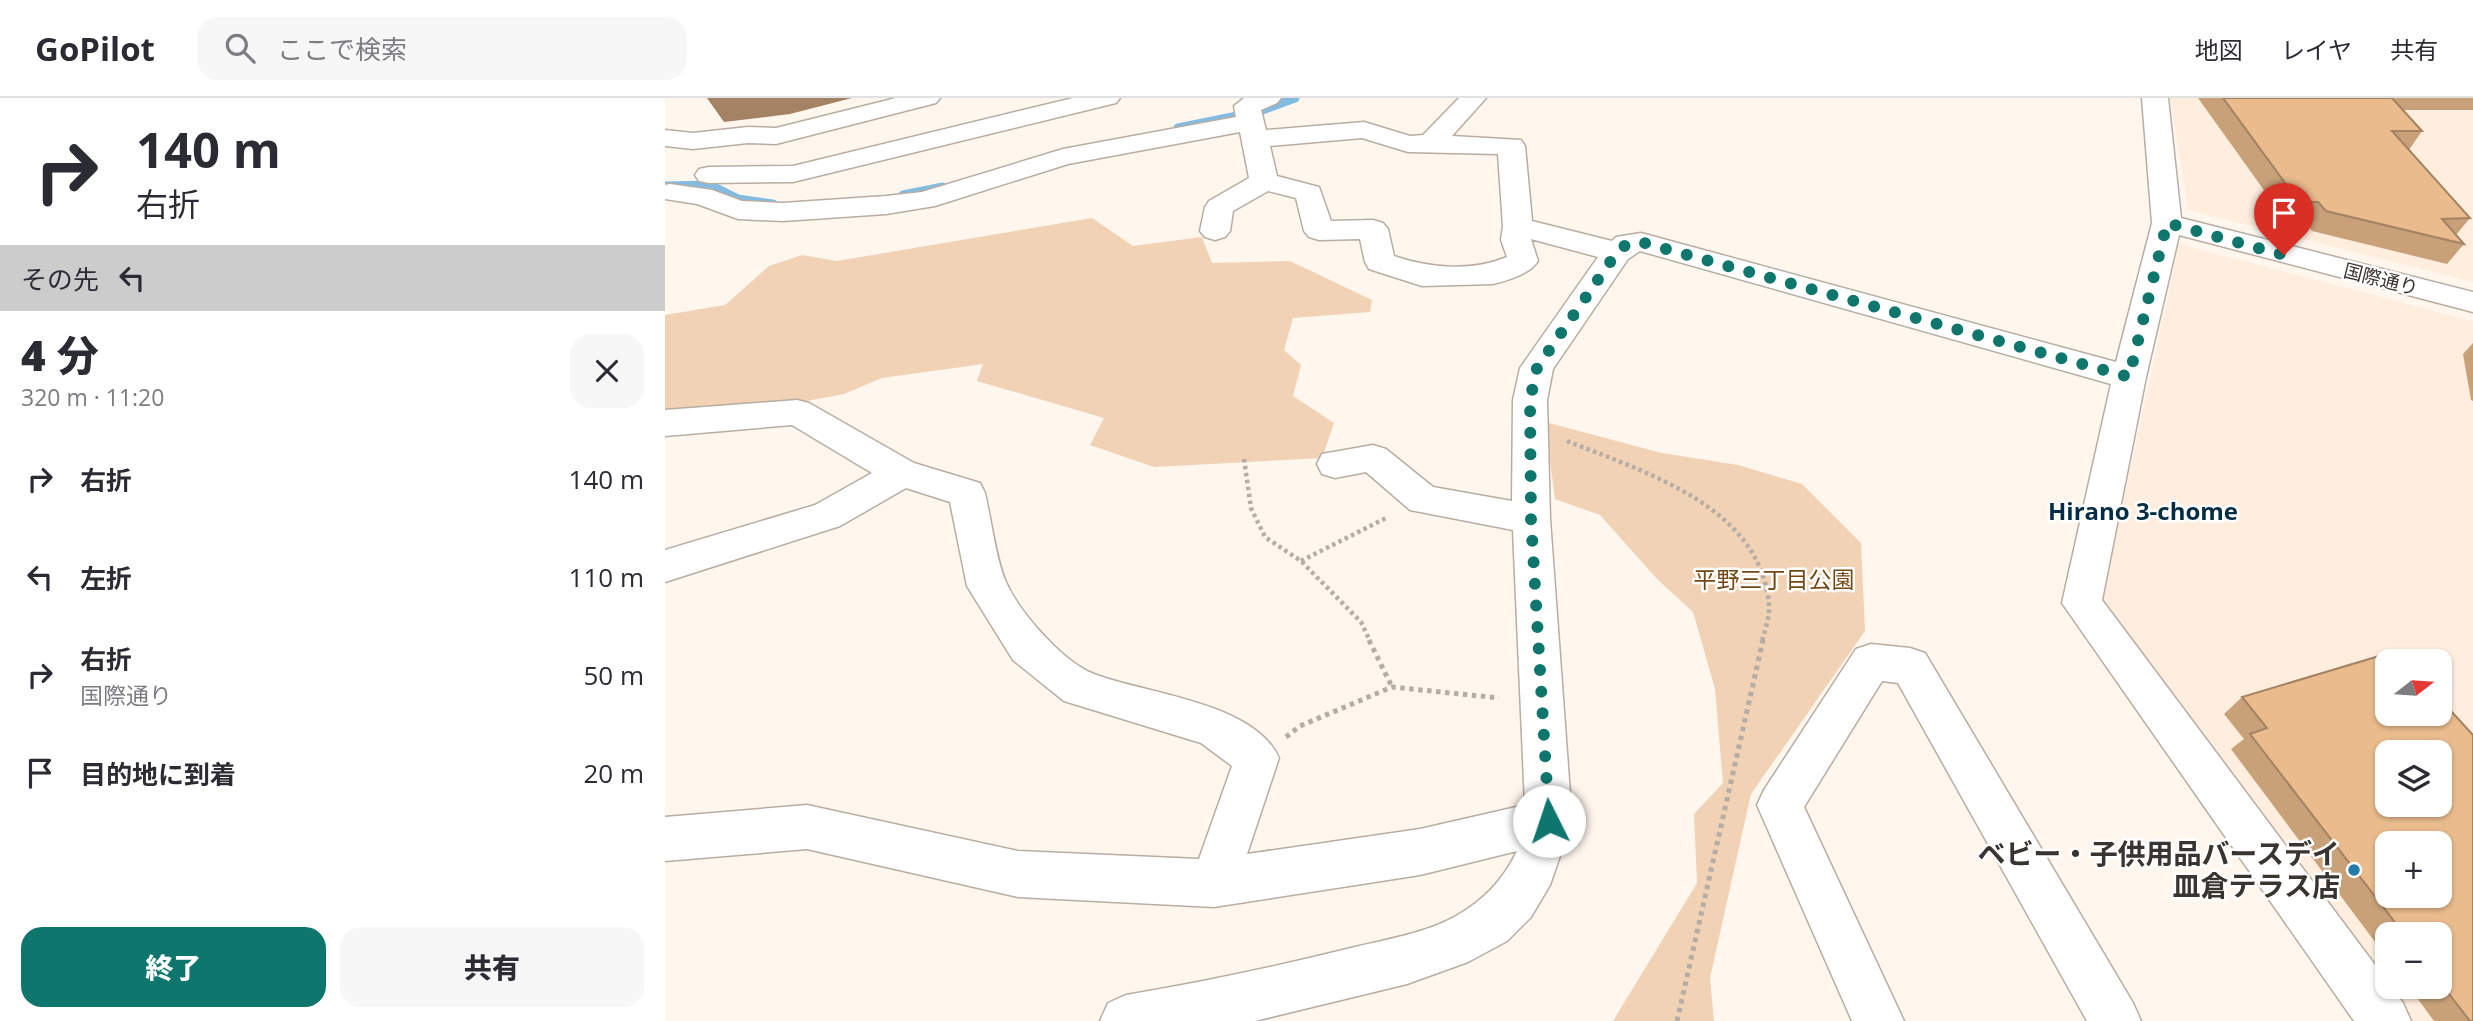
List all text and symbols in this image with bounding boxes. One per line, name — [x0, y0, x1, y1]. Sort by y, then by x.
search box — [197, 17, 687, 80]
text: GoPilot — [35, 26, 155, 71]
icon: search — [221, 29, 259, 67]
text: ここで検索 — [277, 31, 407, 67]
text: 地図 — [2195, 33, 2243, 66]
text: レイヤ — [2281, 33, 2352, 66]
text: 共有 — [2390, 33, 2438, 66]
text: 140 m — [136, 116, 281, 182]
icon: right — [21, 126, 112, 217]
text: 右折 — [136, 182, 200, 225]
pin — [2254, 183, 2314, 255]
icon: arrive — [2265, 194, 2303, 232]
street label: 国際通り — [2341, 257, 2421, 301]
icon: left — [113, 259, 151, 297]
text: その先 — [21, 261, 99, 297]
text: 4 分 — [21, 326, 99, 383]
button: close — [570, 334, 644, 408]
text: 320 m · 11:20 — [21, 381, 164, 413]
icon: right — [21, 460, 59, 498]
text: 140 m — [569, 461, 644, 497]
text: 右折 — [80, 462, 132, 498]
district label: Hirano 3-chome — [2048, 494, 2238, 527]
icon: left — [21, 558, 59, 596]
text: 110 m — [569, 559, 644, 595]
text: 左折 — [80, 560, 132, 596]
park label: 平野三丁目公園 — [1694, 563, 1855, 595]
text: 右折 — [80, 641, 132, 677]
north arrow — [2375, 649, 2452, 726]
map controls — [2375, 649, 2452, 999]
icon: right — [21, 656, 59, 694]
text: 50 m — [583, 657, 644, 693]
text: 国際通り — [80, 679, 172, 711]
button: layers — [2375, 740, 2452, 817]
icon: arrive — [21, 754, 59, 792]
text: 20 m — [583, 755, 644, 791]
text: 目的地に到着 — [80, 756, 236, 792]
position arrow — [1512, 784, 1586, 858]
button: + — [2375, 831, 2452, 908]
place label: ベビー・子供用品バースデイ 皿倉テラス店 — [1977, 834, 2340, 904]
marker: ベビー・子供用品バースデイ 皿倉テラス店 — [2346, 862, 2362, 878]
button: − — [2375, 922, 2452, 999]
button: 終了 — [21, 927, 326, 1007]
button: 共有 — [340, 927, 644, 1007]

